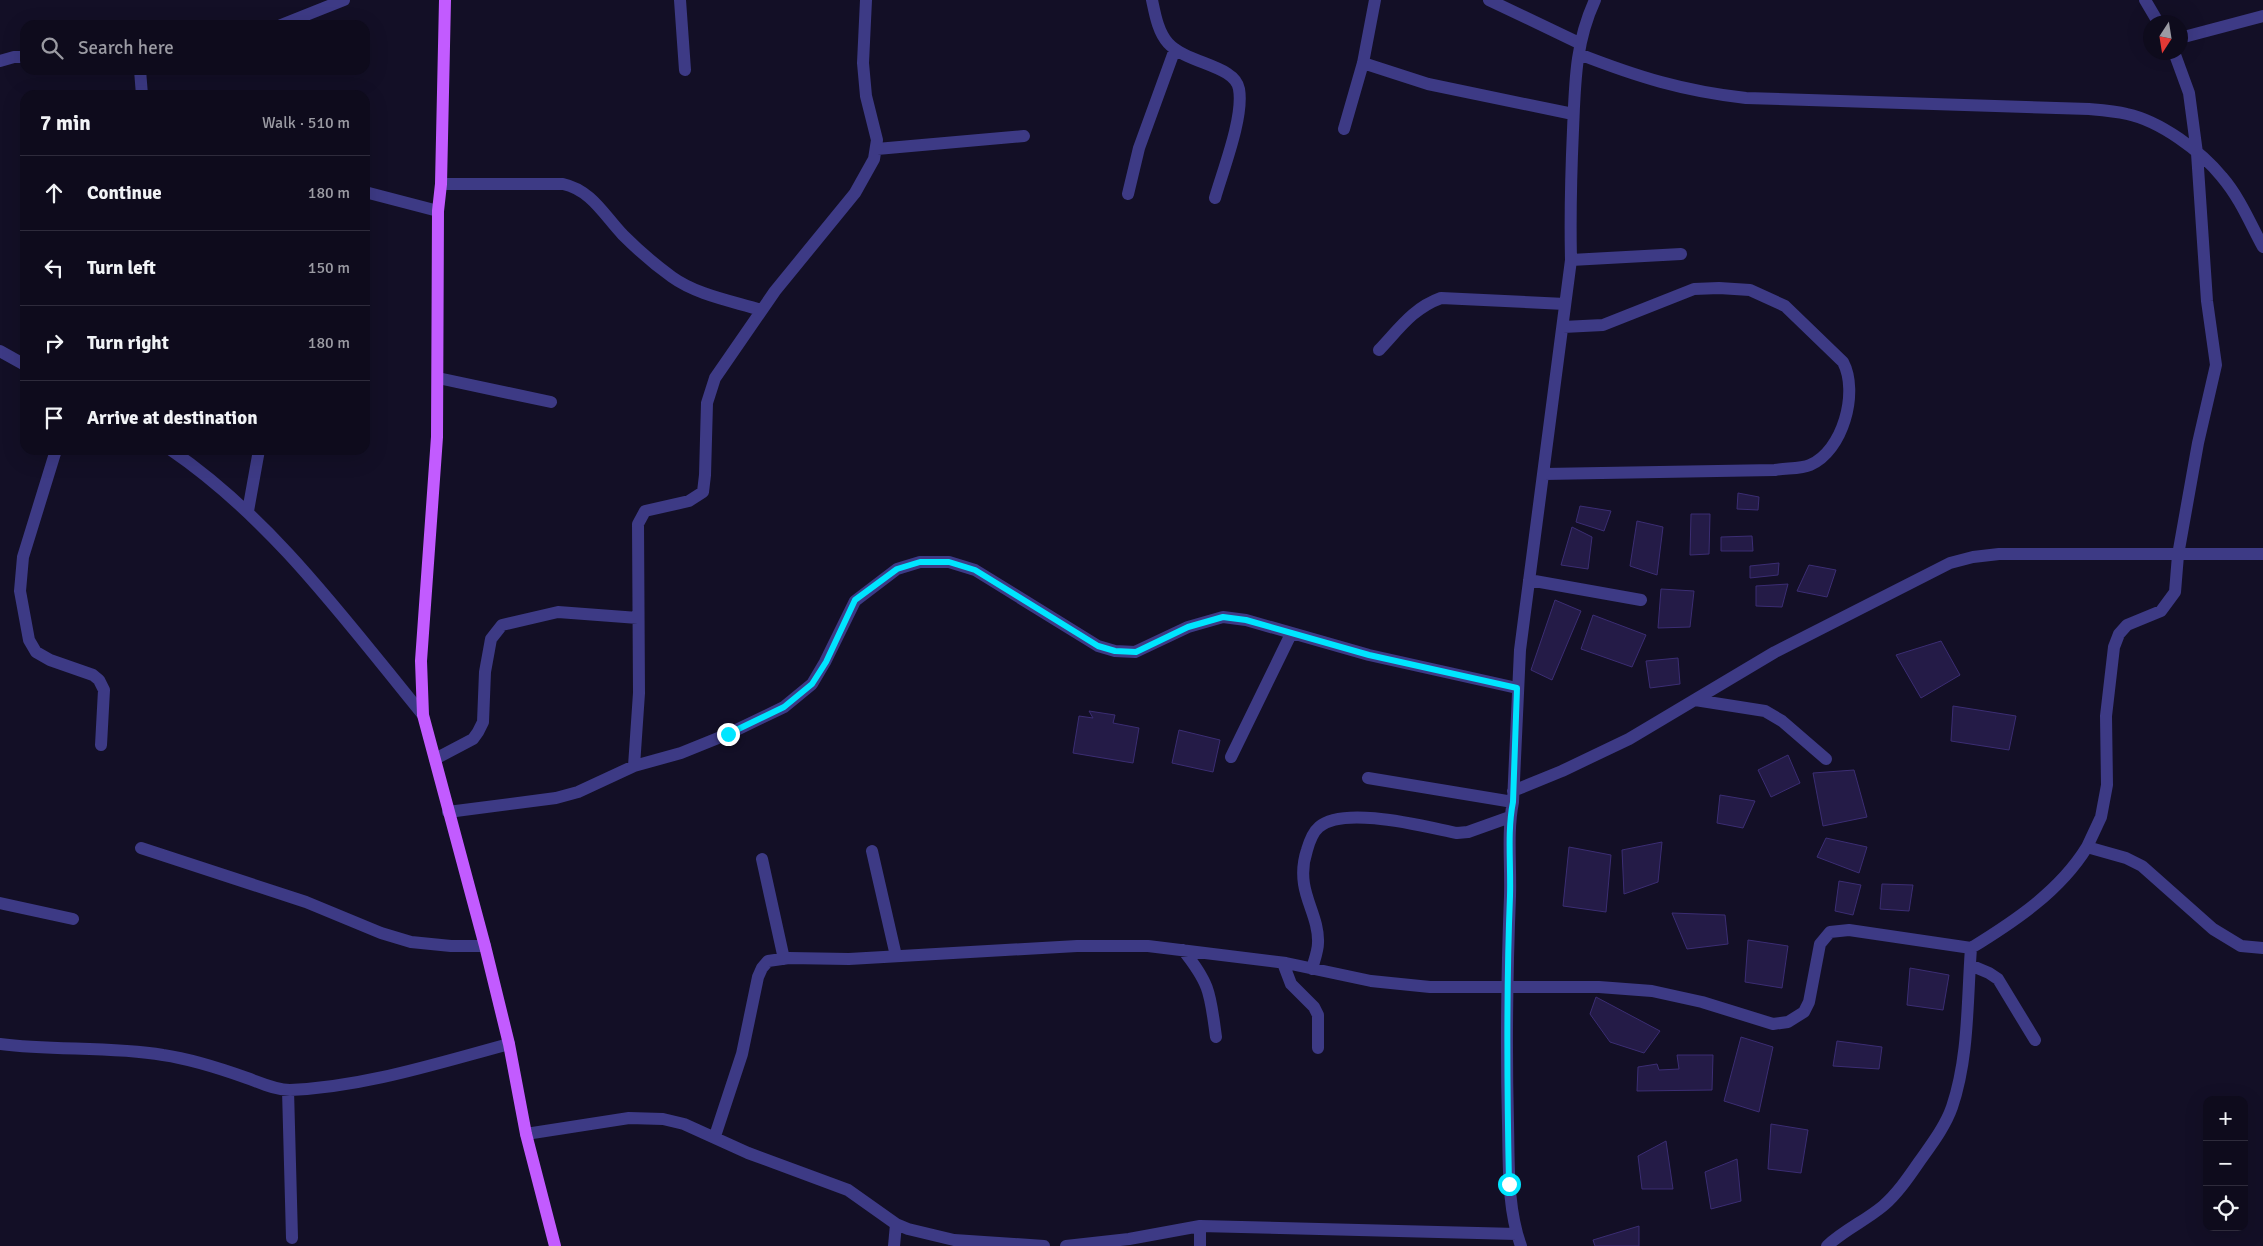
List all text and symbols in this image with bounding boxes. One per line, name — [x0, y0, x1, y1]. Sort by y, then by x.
north arrow — [2143, 15, 2188, 60]
search box — [20, 20, 370, 75]
icon: search — [38, 34, 66, 62]
text: Search here — [78, 36, 174, 60]
text: 7 min — [40, 110, 91, 136]
text: Walk · 510 m — [262, 113, 350, 133]
icon: ahead — [40, 179, 68, 207]
text: Continue — [87, 181, 162, 205]
text: 180 m — [308, 183, 350, 203]
icon: left — [40, 254, 68, 282]
text: Turn left — [87, 256, 156, 280]
text: 150 m — [308, 258, 350, 278]
icon: right — [40, 329, 68, 357]
text: Turn right — [87, 331, 169, 355]
text: 180 m — [308, 333, 350, 353]
icon: arrive — [40, 404, 68, 432]
text: Arrive at destination — [87, 406, 258, 430]
route end — [717, 723, 740, 746]
map controls — [2203, 1096, 2248, 1231]
button: + — [2203, 1096, 2248, 1141]
button: − — [2203, 1141, 2248, 1186]
route start — [1498, 1173, 1521, 1196]
button: locate — [2203, 1186, 2248, 1231]

